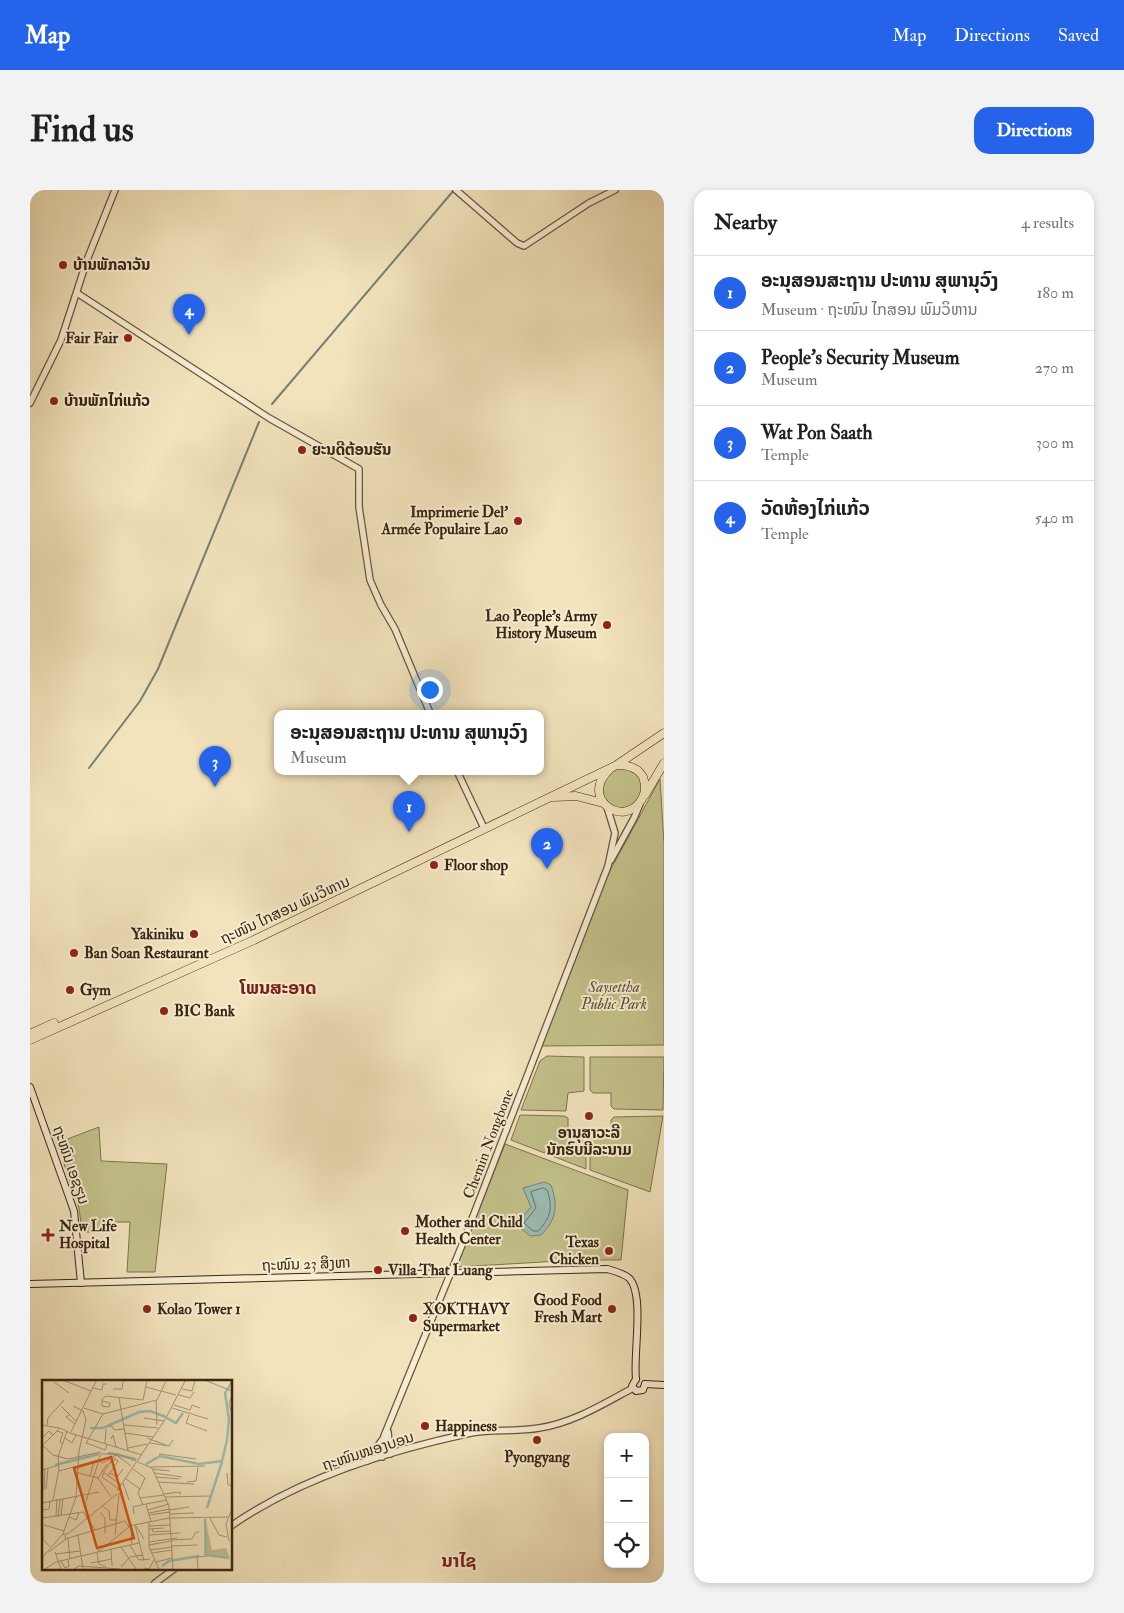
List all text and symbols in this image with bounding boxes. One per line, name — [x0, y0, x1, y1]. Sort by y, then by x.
text: Map — [25, 20, 70, 51]
text: Map — [893, 24, 926, 47]
text: Directions — [954, 24, 1030, 47]
text: Saved — [1058, 24, 1099, 47]
button: Directions — [974, 107, 1094, 154]
text: Find us — [30, 108, 134, 152]
text: Nearby — [714, 209, 777, 236]
text: 4 results — [1021, 213, 1074, 233]
place label: ບ້ານພັກລາວັນ — [73, 256, 150, 275]
marker: ບ້ານພັກລາວັນ — [57, 259, 69, 271]
text: ອະນຸສອນສະຖານ ປະທານ ສຸພານຸວົງ — [761, 269, 998, 293]
text: 1 — [727, 283, 733, 303]
text: 180 m — [1037, 283, 1074, 303]
pin: 4 — [173, 294, 205, 335]
text: Museum · ຖະໜົນ ໄກສອນ ພົມວິຫານ — [761, 300, 978, 320]
place label: Fair Fair — [65, 329, 118, 348]
marker: Fair Fair — [122, 332, 134, 344]
text: People's Security Museum — [761, 346, 959, 370]
text: 2 — [726, 358, 734, 378]
text: 270 m — [1035, 358, 1074, 378]
text: Museum — [761, 370, 817, 390]
place label: ບ້ານພັກໄກ່ແກ້ວ — [64, 392, 150, 411]
marker: ບ້ານພັກໄກ່ແກ້ວ — [48, 395, 60, 407]
text: Wat Pon Saath — [761, 421, 872, 445]
text: 3 — [727, 433, 733, 453]
text: 300 m — [1036, 433, 1074, 453]
place label: ຍະນດີຕ້ອນຮັນ — [312, 440, 391, 460]
marker: ຍະນດີຕ້ອນຮັນ — [296, 444, 308, 456]
text: Temple — [761, 445, 809, 465]
text: ວັດຫ້ອງໄກ່ແກ້ວ — [761, 497, 870, 521]
place label: Imprimerie Del' Armée Populaire Lao — [380, 503, 509, 540]
text: 4 — [726, 508, 734, 528]
text: 540 m — [1035, 508, 1074, 528]
marker: Imprimerie Del' Armée Populaire Lao — [512, 515, 524, 527]
text: Temple — [761, 524, 809, 544]
place label: Lao People's Army History Museum — [485, 607, 598, 644]
marker: Lao People's Army History Museum — [601, 619, 613, 631]
your location — [417, 677, 443, 703]
popup — [274, 710, 544, 775]
text: ອະນຸສອນສະຖານ ປະທານ ສຸພານຸວົງ — [290, 721, 528, 745]
pin: 3 — [199, 746, 231, 787]
text: Museum — [290, 748, 347, 768]
pin: 1 — [393, 791, 425, 832]
pin: 2 — [531, 828, 563, 869]
place label: Floor shop — [444, 856, 509, 876]
marker: Floor shop — [428, 859, 440, 871]
street label: ຖະໜົນ ໄກສອນ ພົມວິຫານ — [217, 872, 353, 949]
place label: Yakiniku — [130, 925, 184, 944]
marker: Yakiniku — [188, 928, 200, 940]
place label: Ban Soan Restaurant — [84, 944, 209, 963]
marker: Ban Soan Restaurant — [68, 947, 80, 959]
district label: ໂພນສະອາດ — [239, 977, 316, 1000]
park label: Saysettha Public Park — [580, 978, 647, 1014]
place label: Gym — [80, 981, 111, 1001]
marker: Gym — [64, 984, 76, 996]
place label: BIC Bank — [174, 1002, 236, 1021]
marker: BIC Bank — [158, 1005, 170, 1017]
street label: Chemin Nongbone — [459, 1087, 518, 1202]
marker: ອານຸສາວະລີ ນັກຮົບນີລະນາມ — [583, 1110, 595, 1122]
street label: ຖະໜົນ ເອຊຽນ — [48, 1123, 93, 1207]
place label: ອານຸສາວະລີ ນັກຮົບນີລະນາມ — [546, 1123, 632, 1160]
place label: Mother and Child Health Center — [414, 1213, 523, 1249]
place label: New Life Hospital — [58, 1217, 117, 1254]
marker: Mother and Child Health Center — [399, 1225, 411, 1237]
marker: New Life Hospital — [41, 1228, 55, 1242]
place label: Texas Chicken — [549, 1233, 599, 1269]
marker: Texas Chicken — [603, 1245, 615, 1257]
street label: ຖະໜົນ 23 ສິງຫາ — [261, 1253, 351, 1276]
place label: Villa That Luang — [387, 1261, 493, 1281]
marker: Villa That Luang — [372, 1264, 384, 1276]
place label: Good Food Fresh Mart — [534, 1291, 603, 1327]
place label: Kolao Tower 1 — [157, 1300, 241, 1319]
place label: XOKTHAVY Supermarket — [423, 1300, 510, 1337]
marker: Kolao Tower 1 — [141, 1303, 153, 1315]
marker: Good Food Fresh Mart — [606, 1303, 618, 1315]
marker: XOKTHAVY Supermarket — [407, 1312, 419, 1324]
inset map — [42, 1380, 232, 1570]
place label: Happiness — [435, 1417, 497, 1437]
marker: Happiness — [419, 1420, 431, 1432]
street label: ຖະໜົນໜອງບອນ — [320, 1428, 417, 1475]
map controls — [604, 1433, 649, 1568]
button: + — [604, 1433, 649, 1478]
marker: Pyongyang — [531, 1434, 543, 1446]
place label: Pyongyang — [504, 1448, 570, 1468]
button: − — [604, 1478, 649, 1523]
button: locate — [604, 1523, 649, 1568]
district label: ນາໄຊ — [442, 1550, 476, 1573]

